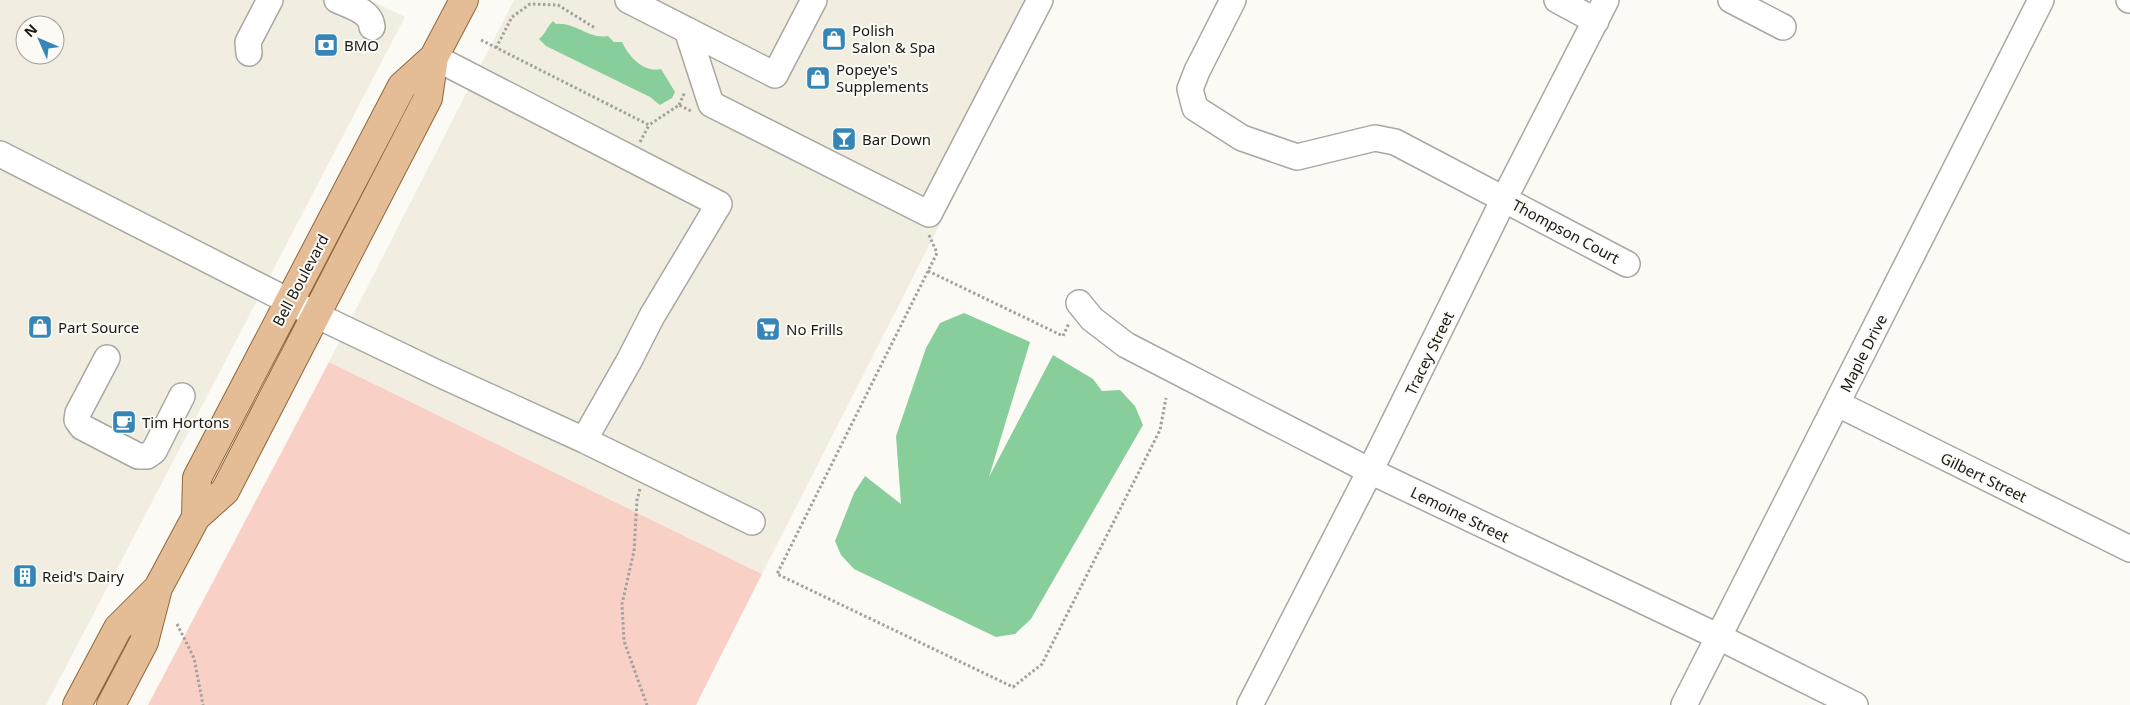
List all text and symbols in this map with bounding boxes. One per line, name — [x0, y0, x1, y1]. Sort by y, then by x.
north arrow — [15, 15, 65, 65]
text: N — [20, 20, 41, 41]
place label: Polish Salon & Spa — [852, 20, 936, 57]
shop icon: Polish Salon & Spa — [821, 26, 847, 52]
bank icon: BMO — [313, 32, 339, 58]
place label: BMO — [344, 35, 379, 55]
place label: Popeye's Supplements — [836, 59, 929, 96]
shop icon: Popeye's Supplements — [805, 65, 831, 91]
bar icon: Bar Down — [831, 126, 857, 152]
place label: Bar Down — [862, 129, 931, 149]
street label: Thompson Court — [1509, 194, 1624, 268]
street label: Bell Boulevard — [267, 231, 333, 329]
street label: Tracey Street — [1400, 307, 1458, 398]
street label: Maple Drive — [1835, 311, 1891, 395]
shop icon: Part Source — [27, 314, 53, 340]
supermarket icon: No Frills — [755, 316, 781, 342]
place label: Part Source — [58, 317, 139, 337]
place label: No Frills — [786, 319, 843, 339]
cafe icon: Tim Hortons — [111, 409, 137, 435]
place label: Tim Hortons — [142, 412, 229, 432]
street label: Gilbert Street — [1937, 447, 2031, 507]
street label: Lemoine Street — [1408, 482, 1513, 547]
building icon: Reid's Dairy — [12, 563, 38, 589]
place label: Reid's Dairy — [42, 566, 124, 586]

